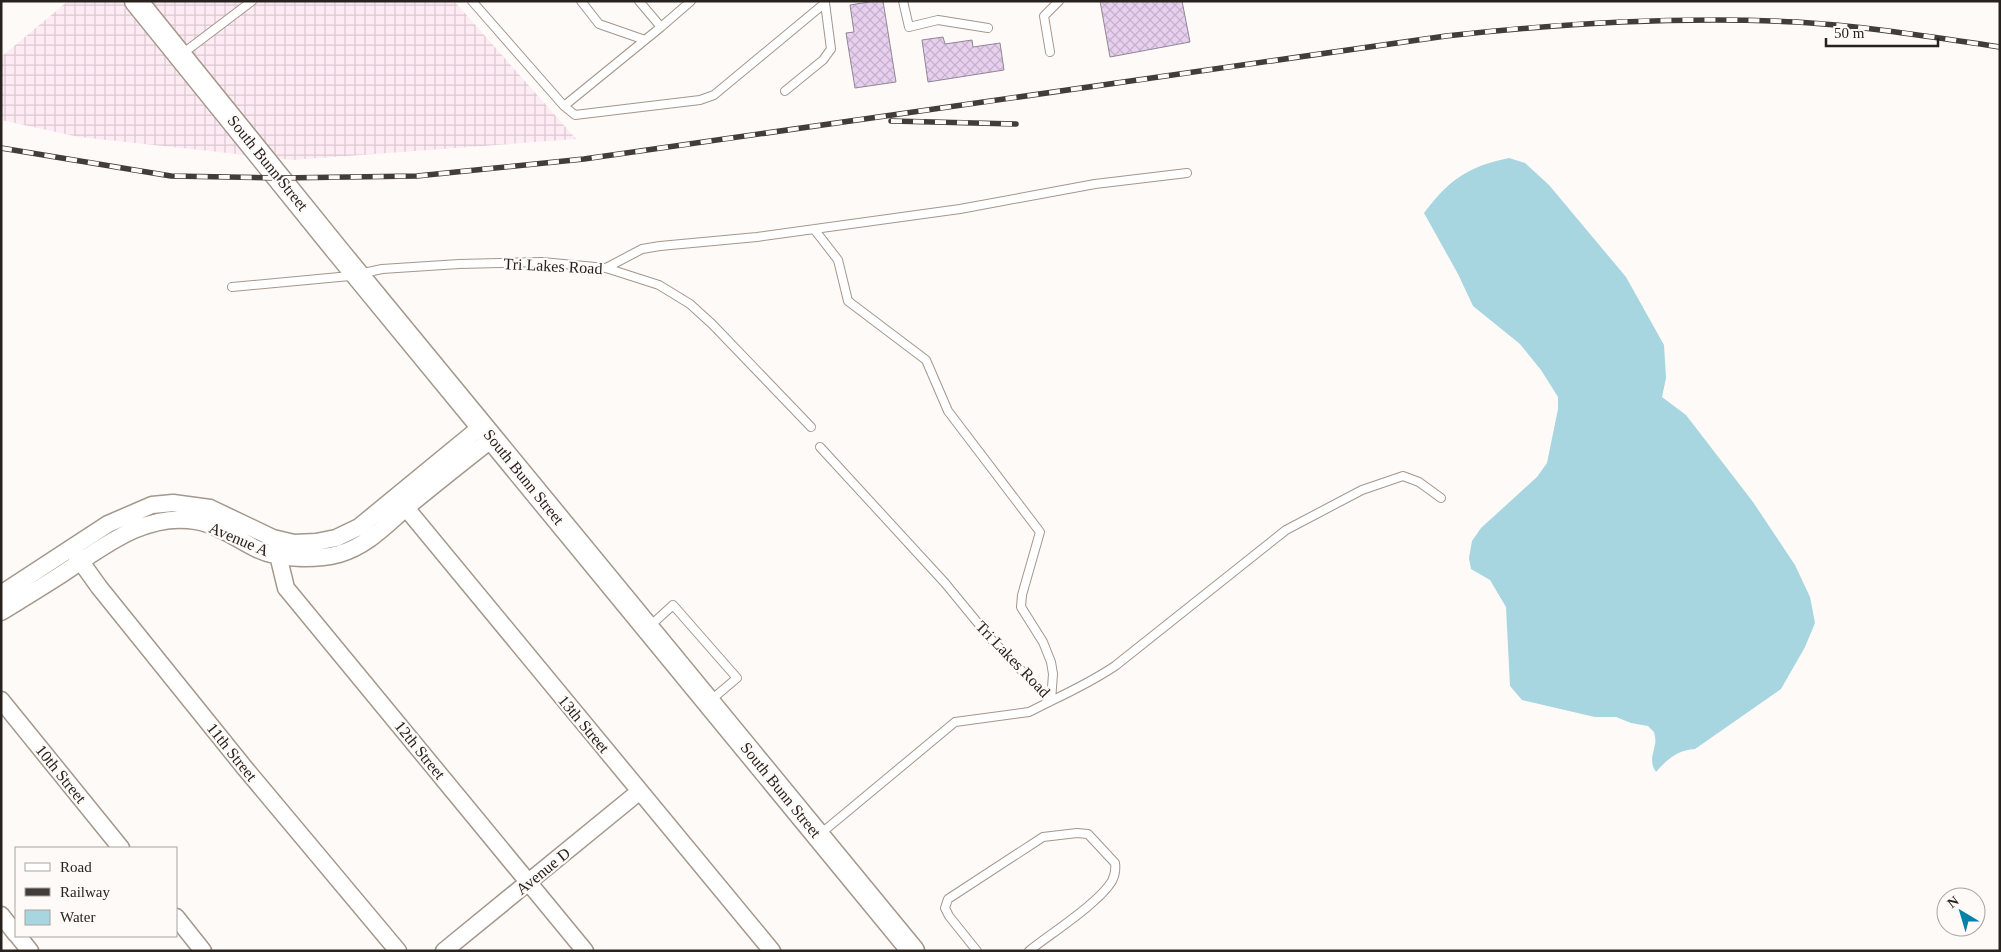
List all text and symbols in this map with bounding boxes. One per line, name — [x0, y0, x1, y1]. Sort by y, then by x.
scale bar — [1826, 15, 1938, 47]
text: 50 m — [1834, 25, 1865, 41]
street label: South Bunn Street — [224, 112, 312, 214]
street label: Tri Lakes Road — [503, 255, 603, 277]
street label: South Bunn Street — [480, 426, 568, 528]
street label: Avenue A — [207, 519, 272, 559]
street label: Tri Lakes Road — [973, 617, 1053, 701]
street label: 13th Street — [555, 692, 613, 757]
street label: 12th Street — [391, 718, 449, 783]
street label: 11th Street — [204, 720, 261, 785]
street label: South Bunn Street — [737, 739, 825, 841]
street label: 10th Street — [32, 742, 90, 807]
street label: Avenue D — [513, 844, 573, 898]
legend — [15, 847, 178, 937]
text: Road — [60, 859, 92, 875]
text: Railway — [60, 884, 110, 900]
north arrow — [1936, 887, 1986, 937]
text: N — [1945, 893, 1962, 911]
text: Water — [60, 909, 95, 925]

